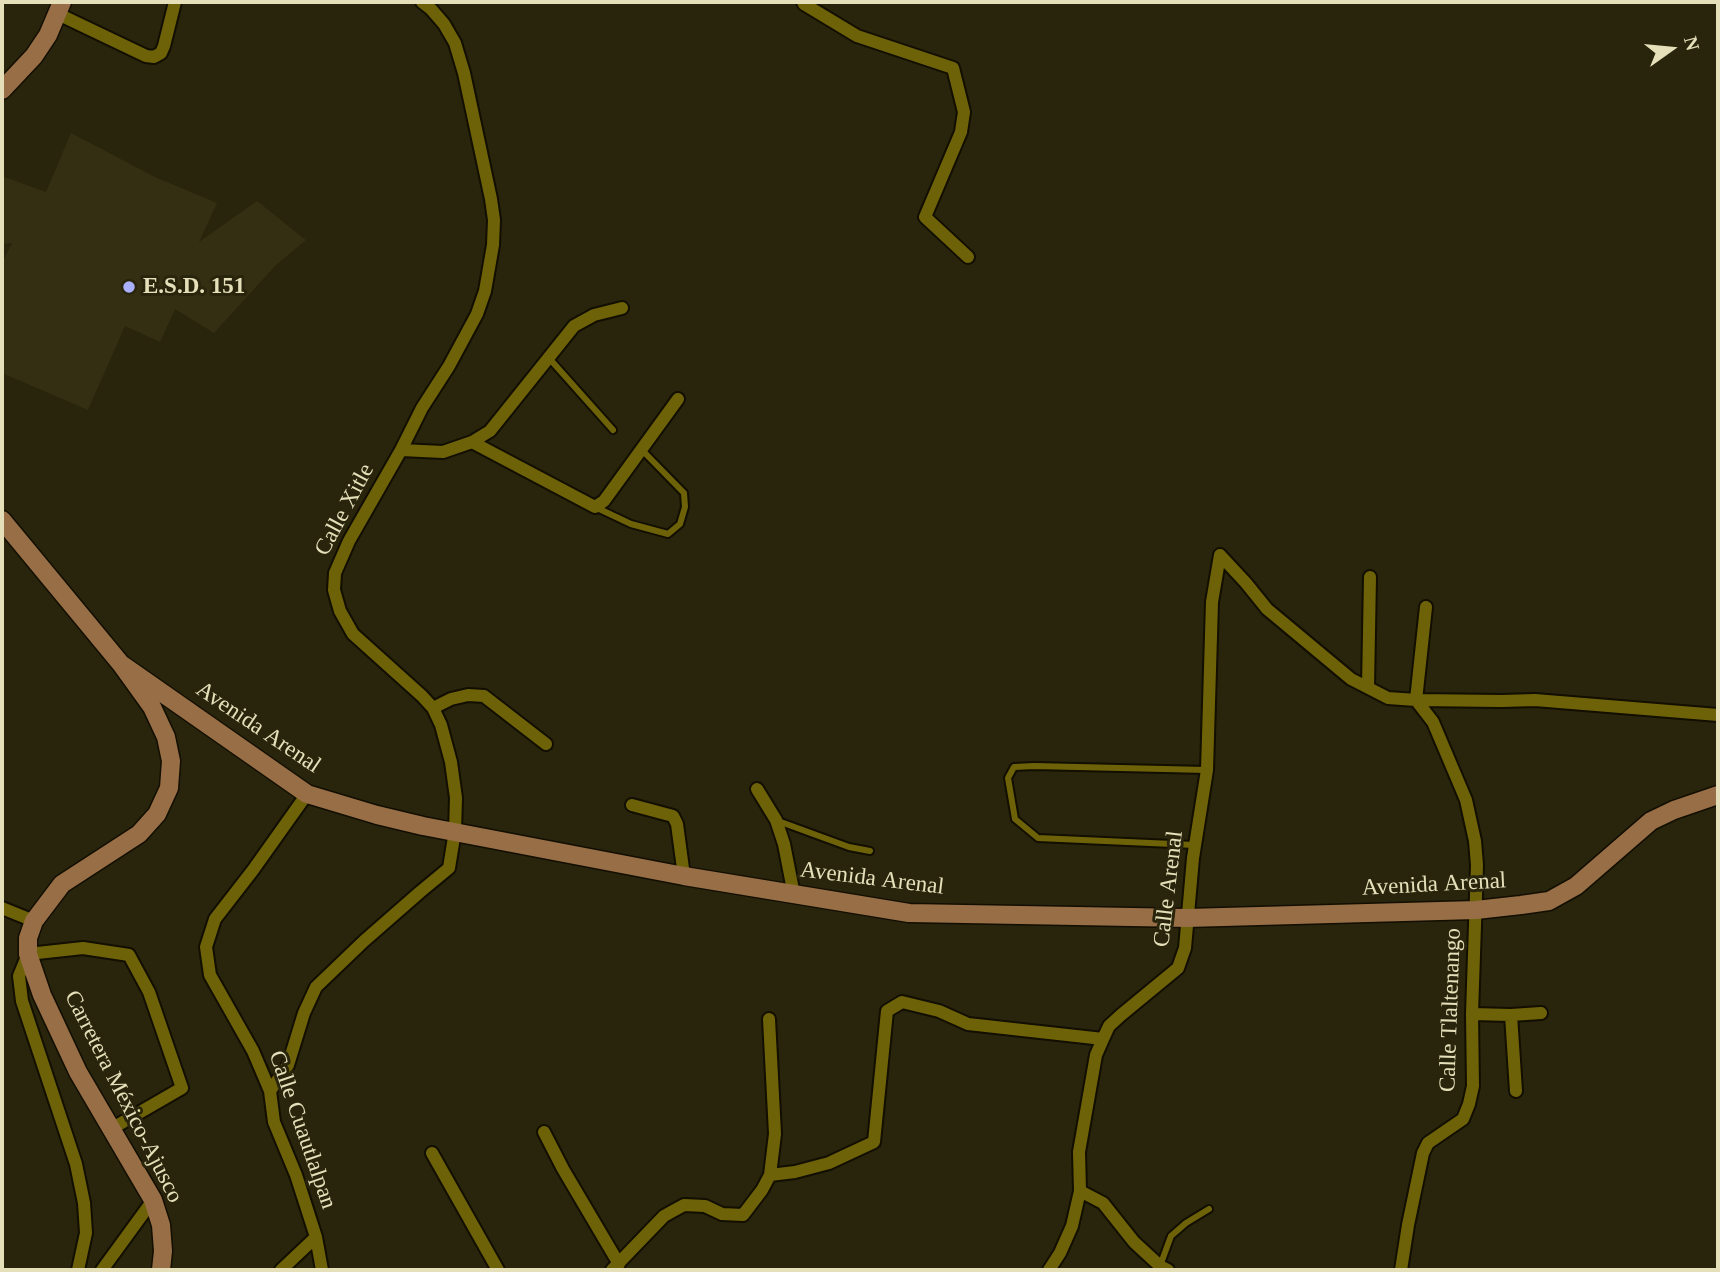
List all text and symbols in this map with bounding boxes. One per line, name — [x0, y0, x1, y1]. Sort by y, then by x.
north arrow — [1636, 14, 1706, 84]
text: N — [1680, 34, 1704, 53]
place label: E.S.D. 151 — [143, 273, 245, 301]
marker: E.S.D. 151 — [121, 279, 137, 295]
street label: Calle Xitle — [309, 459, 381, 561]
street label: Avenida Arenal — [190, 676, 326, 780]
street label: Calle Arenal — [1148, 829, 1190, 949]
street label: Avenida Arenal — [799, 856, 945, 902]
street label: Avenida Arenal — [1361, 867, 1507, 903]
street label: Calle Tlaltenango — [1434, 928, 1468, 1092]
street label: Carretera México-Ajusco — [58, 986, 188, 1208]
street label: Calle Cuautlalpan — [262, 1047, 342, 1213]

